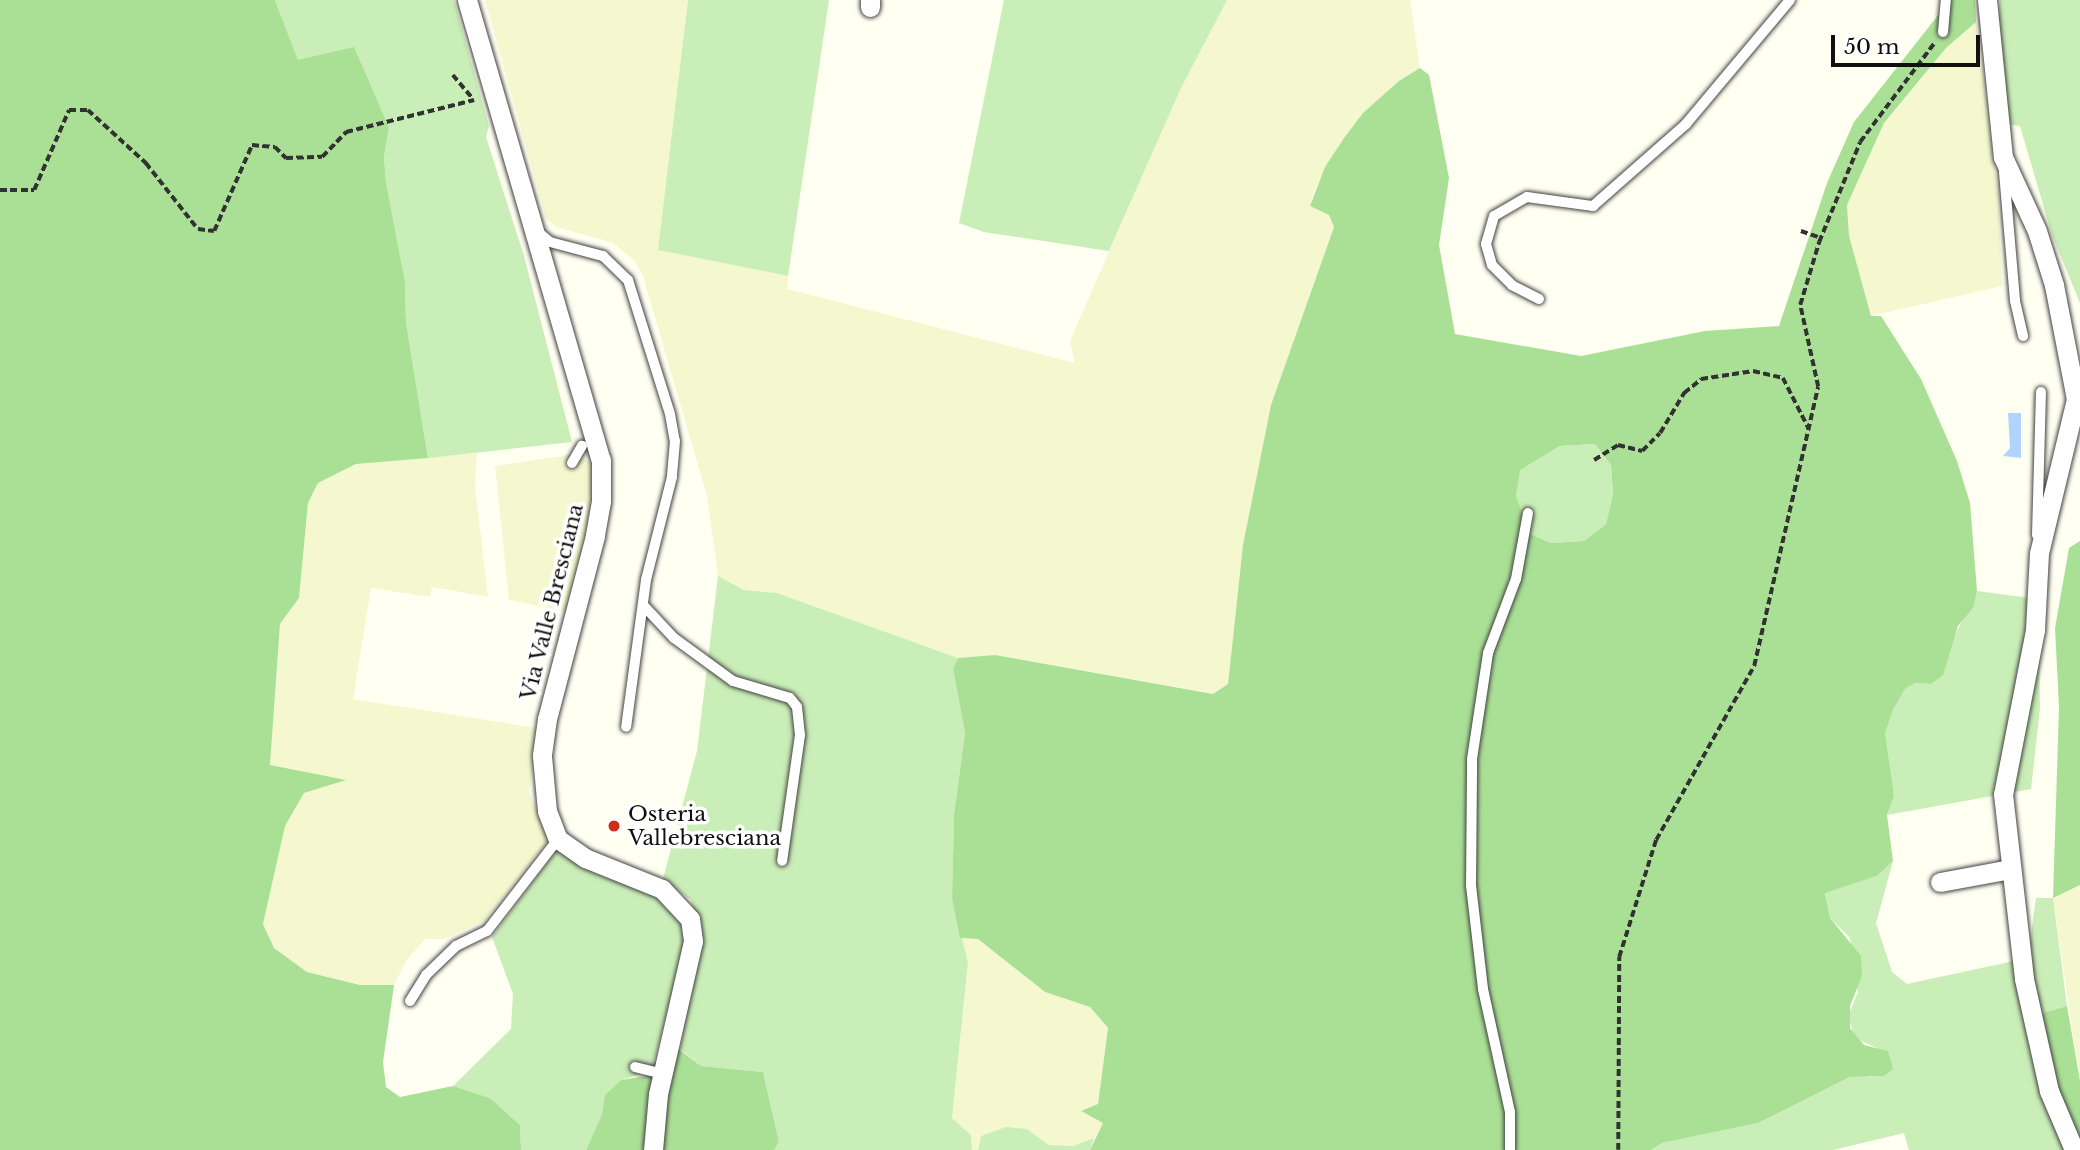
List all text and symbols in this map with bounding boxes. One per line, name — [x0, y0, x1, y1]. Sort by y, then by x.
scale bar — [1835, 21, 1984, 65]
text: 50 m — [1844, 34, 1899, 60]
street label: Via Valle Bresciana — [515, 501, 589, 703]
place label: Osteria Vallebresciana — [628, 801, 781, 851]
marker: Osteria Vallebresciana — [606, 818, 622, 834]

